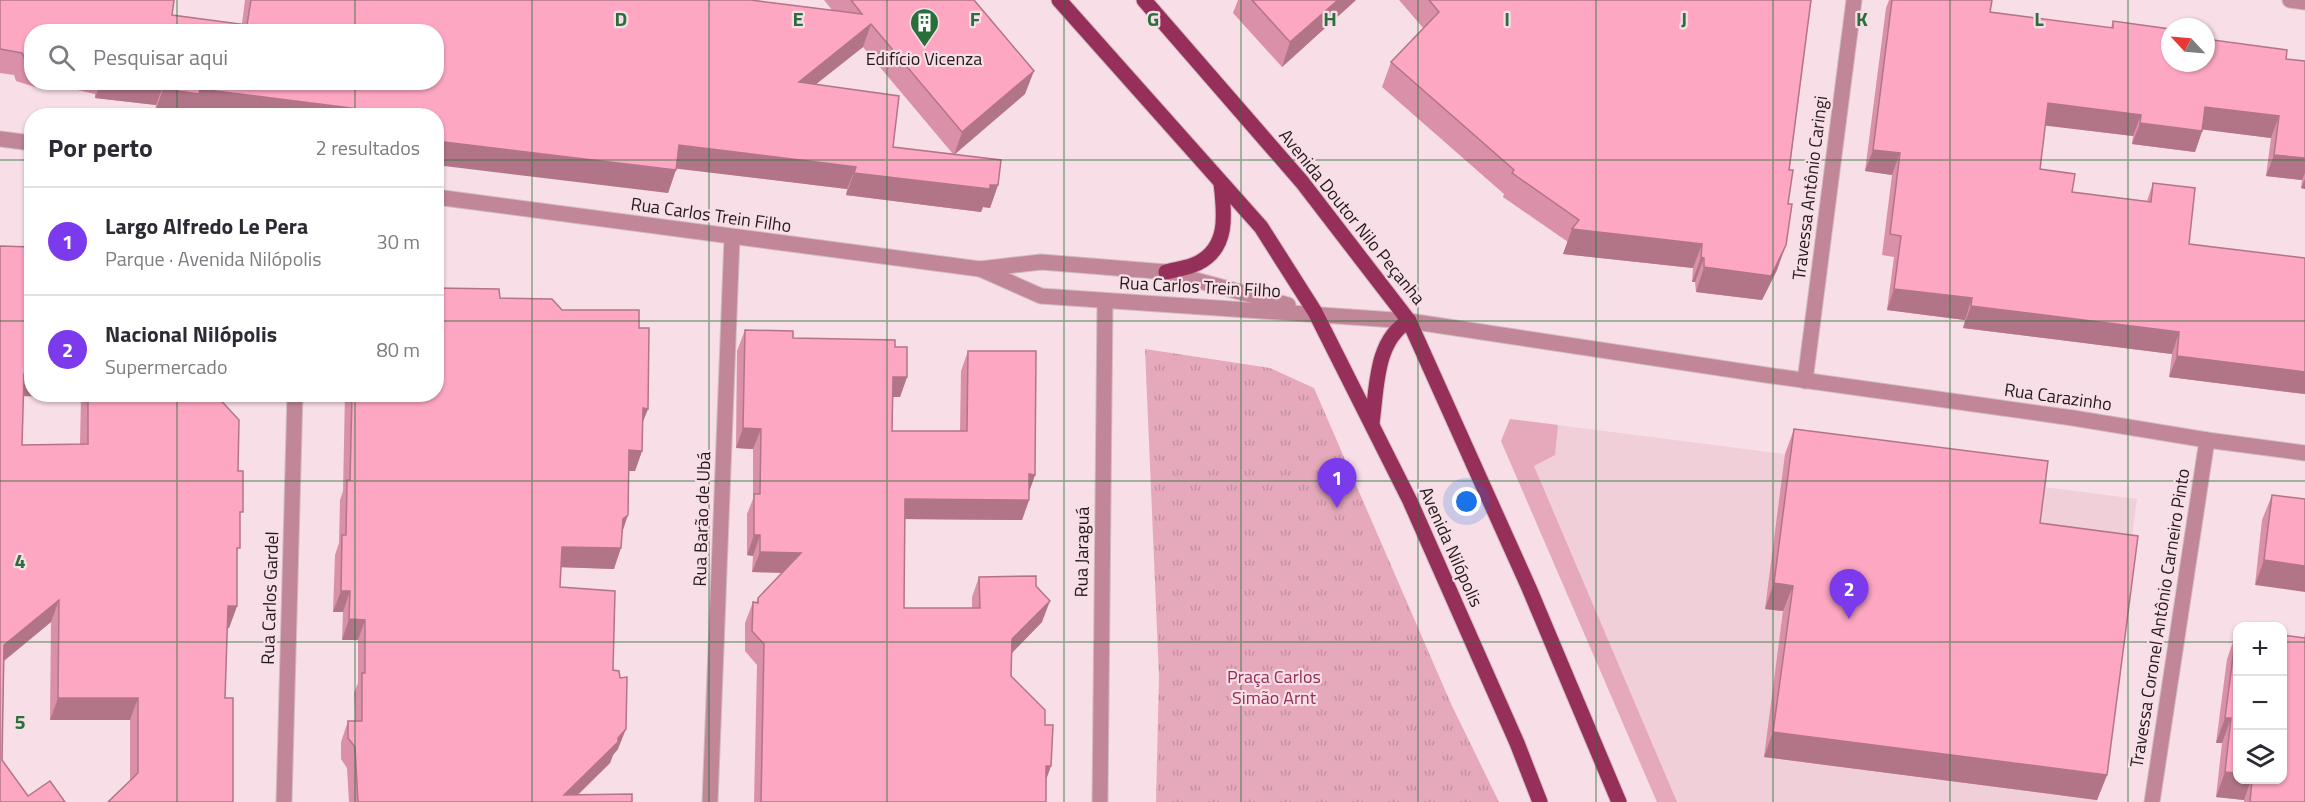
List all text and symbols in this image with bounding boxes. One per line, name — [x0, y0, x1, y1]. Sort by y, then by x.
text: D — [615, 3, 627, 34]
text: E — [792, 3, 804, 34]
text: F — [970, 3, 981, 34]
text: G — [1147, 3, 1159, 34]
text: H — [1323, 3, 1337, 34]
text: I — [1504, 3, 1510, 34]
text: J — [1681, 3, 1687, 34]
text: K — [1856, 3, 1868, 34]
text: L — [2034, 3, 2044, 34]
building icon: Edifício Vicenza — [908, 6, 940, 48]
north arrow — [2161, 18, 2215, 72]
search box — [24, 24, 444, 90]
text: Pesquisar aqui — [93, 40, 228, 74]
icon: search — [45, 41, 78, 74]
place label: Edifício Vicenza — [866, 45, 982, 72]
street label: Travessa Antônio Caringi — [1785, 94, 1834, 282]
street label: Avenida Doutor Nilo Peçanha — [1273, 123, 1432, 310]
text: Por perto — [48, 128, 153, 167]
text: 2 resultados — [316, 132, 420, 163]
street label: Rua Carlos Trein Filho — [629, 190, 793, 239]
text: Largo Alfredo Le Pera — [105, 209, 308, 243]
text: 1 — [62, 226, 73, 257]
text: 30 m — [376, 226, 420, 257]
text: Parque · Avenida Nilópolis — [105, 243, 322, 274]
street label: Rua Carlos Trein Filho — [1118, 269, 1282, 304]
text: Nacional Nilópolis — [105, 317, 277, 351]
text: 2 — [62, 334, 73, 365]
text: 80 m — [376, 334, 420, 365]
text: Supermercado — [105, 351, 227, 382]
street label: Rua Carazinho — [2002, 376, 2114, 417]
street label: Rua Barão de Ubá — [686, 451, 717, 587]
pin: 1 — [1318, 458, 1356, 508]
street label: Travessa Coronel Antônio Carneiro Pinto — [2123, 466, 2196, 769]
street label: Avenida Nilópolis — [1413, 482, 1490, 611]
your location — [1452, 487, 1481, 516]
street label: Rua Jaraguá — [1067, 506, 1096, 598]
street label: Rua Carlos Gardel — [254, 531, 285, 665]
text: 4 — [14, 545, 26, 576]
pin: 2 — [1830, 570, 1868, 619]
map controls — [2233, 622, 2287, 784]
button: + — [2233, 622, 2287, 676]
park label: Praça Carlos Simão Arnt — [1227, 663, 1321, 711]
button: − — [2233, 676, 2287, 730]
text: 5 — [14, 706, 26, 737]
button: layers — [2233, 730, 2287, 784]

